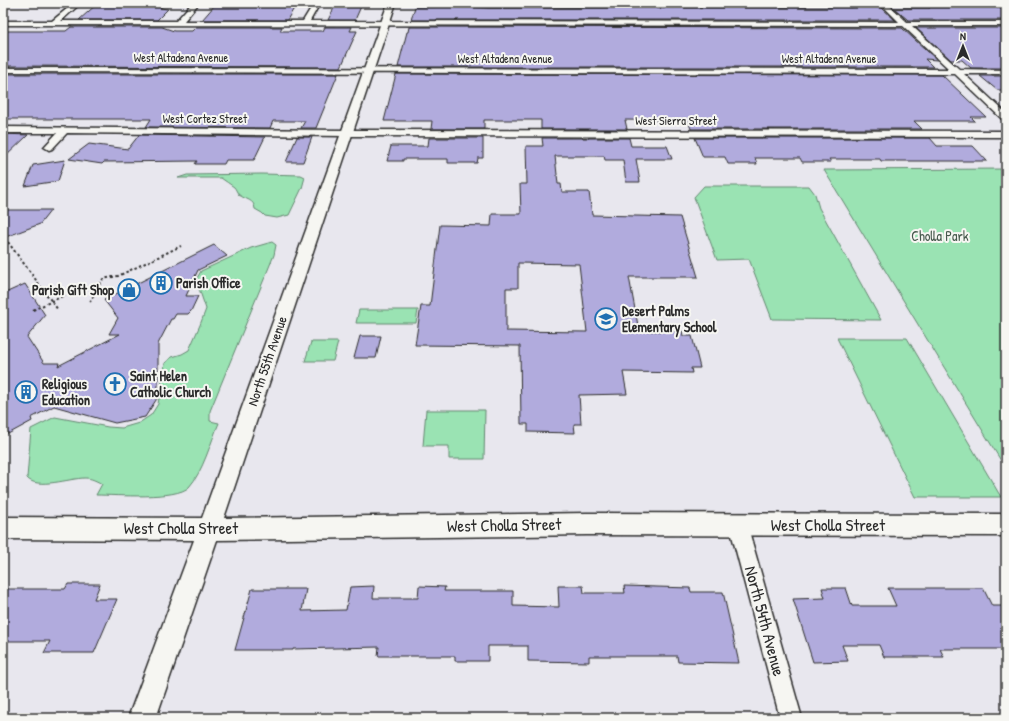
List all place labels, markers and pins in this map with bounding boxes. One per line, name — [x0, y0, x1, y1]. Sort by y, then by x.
building icon: Parish Office — [148, 270, 174, 296]
place label: Parish Office — [176, 273, 241, 292]
shop icon: Parish Gift Shop — [116, 277, 142, 303]
place label: Parish Gift Shop — [32, 280, 115, 301]
place label: Desert Palms Elementary School — [622, 301, 717, 338]
school or university icon: Desert Palms Elementary School — [593, 306, 619, 332]
place label: Saint Helen Catholic Church — [130, 366, 211, 401]
church icon: Saint Helen Catholic Church — [102, 371, 128, 397]
place label: Religious Education — [42, 374, 90, 409]
building icon: Religious Education — [13, 379, 39, 405]

